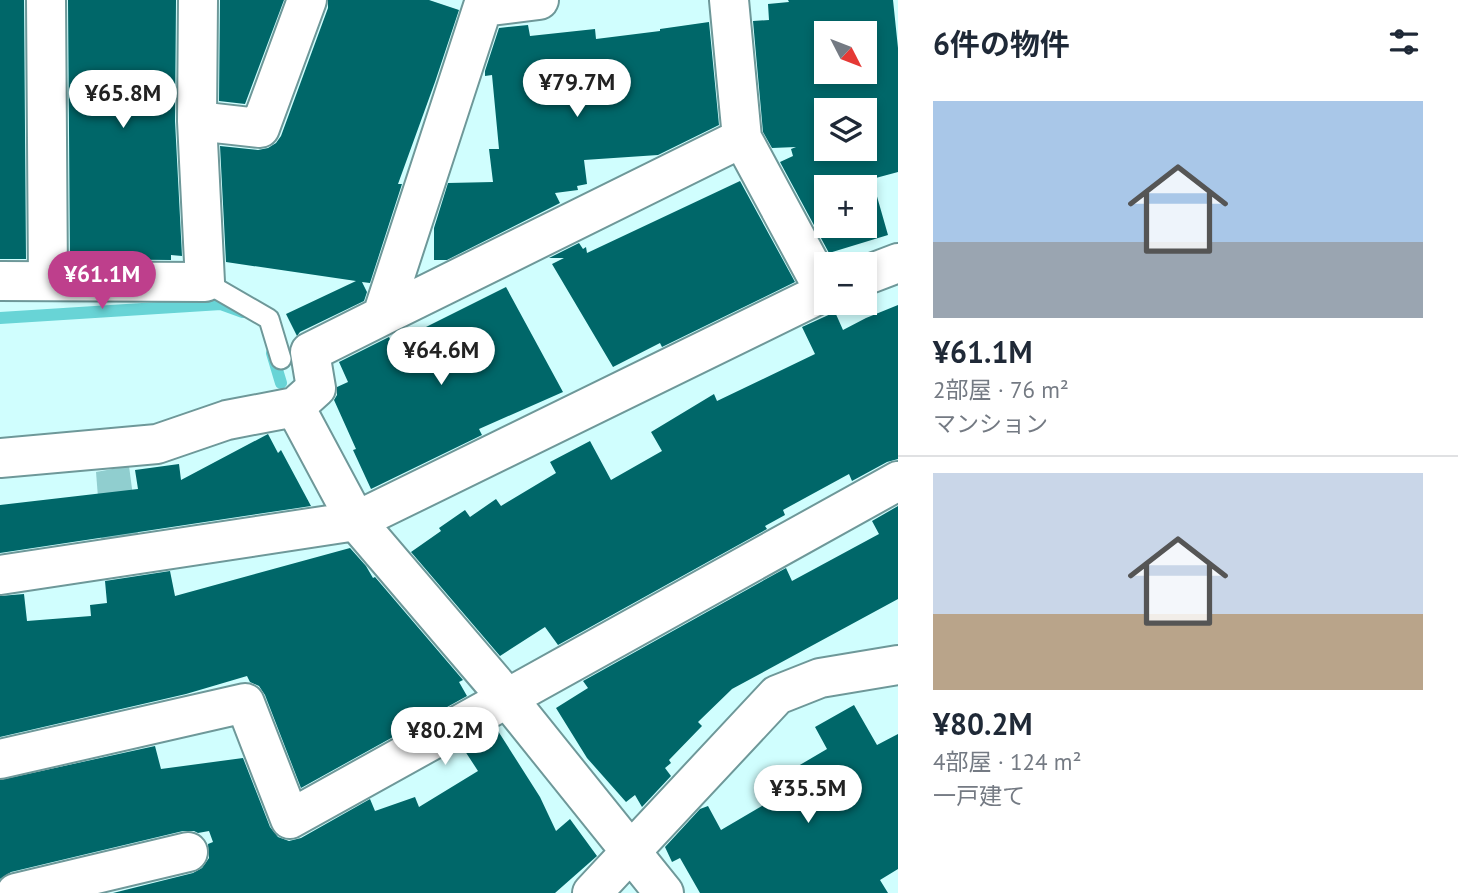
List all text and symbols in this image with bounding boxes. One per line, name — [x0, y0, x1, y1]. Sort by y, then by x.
north arrow — [814, 21, 877, 84]
map controls — [814, 21, 877, 315]
icon: filters — [1385, 23, 1423, 61]
text: 6件の物件 — [933, 24, 1070, 63]
pin: ¥79.7M — [520, 60, 634, 119]
text: ¥79.7M — [539, 67, 615, 96]
pin: ¥65.8M — [66, 71, 180, 130]
text: ¥65.8M — [85, 78, 161, 107]
button: layers — [814, 98, 877, 161]
icon: home — [1115, 146, 1241, 272]
button: + — [814, 175, 877, 238]
pin: ¥61.1M — [45, 252, 159, 311]
button: − — [814, 252, 877, 315]
text: ¥61.1M — [64, 259, 140, 288]
pin: ¥64.6M — [384, 328, 498, 387]
text: ¥61.1M — [933, 332, 1032, 371]
text: ¥64.6M — [403, 335, 479, 364]
text: 2部屋 · 76 m² — [933, 375, 1069, 404]
text: マンション — [933, 409, 1048, 438]
icon: home — [1115, 518, 1241, 644]
text: ¥80.2M — [933, 704, 1032, 743]
pin: ¥80.2M — [388, 708, 502, 767]
text: ¥80.2M — [407, 715, 483, 744]
text: 4部屋 · 124 m² — [933, 747, 1081, 776]
pin: ¥35.5M — [751, 766, 865, 825]
text: ¥35.5M — [770, 773, 846, 802]
text: 一戸建て — [933, 781, 1025, 810]

